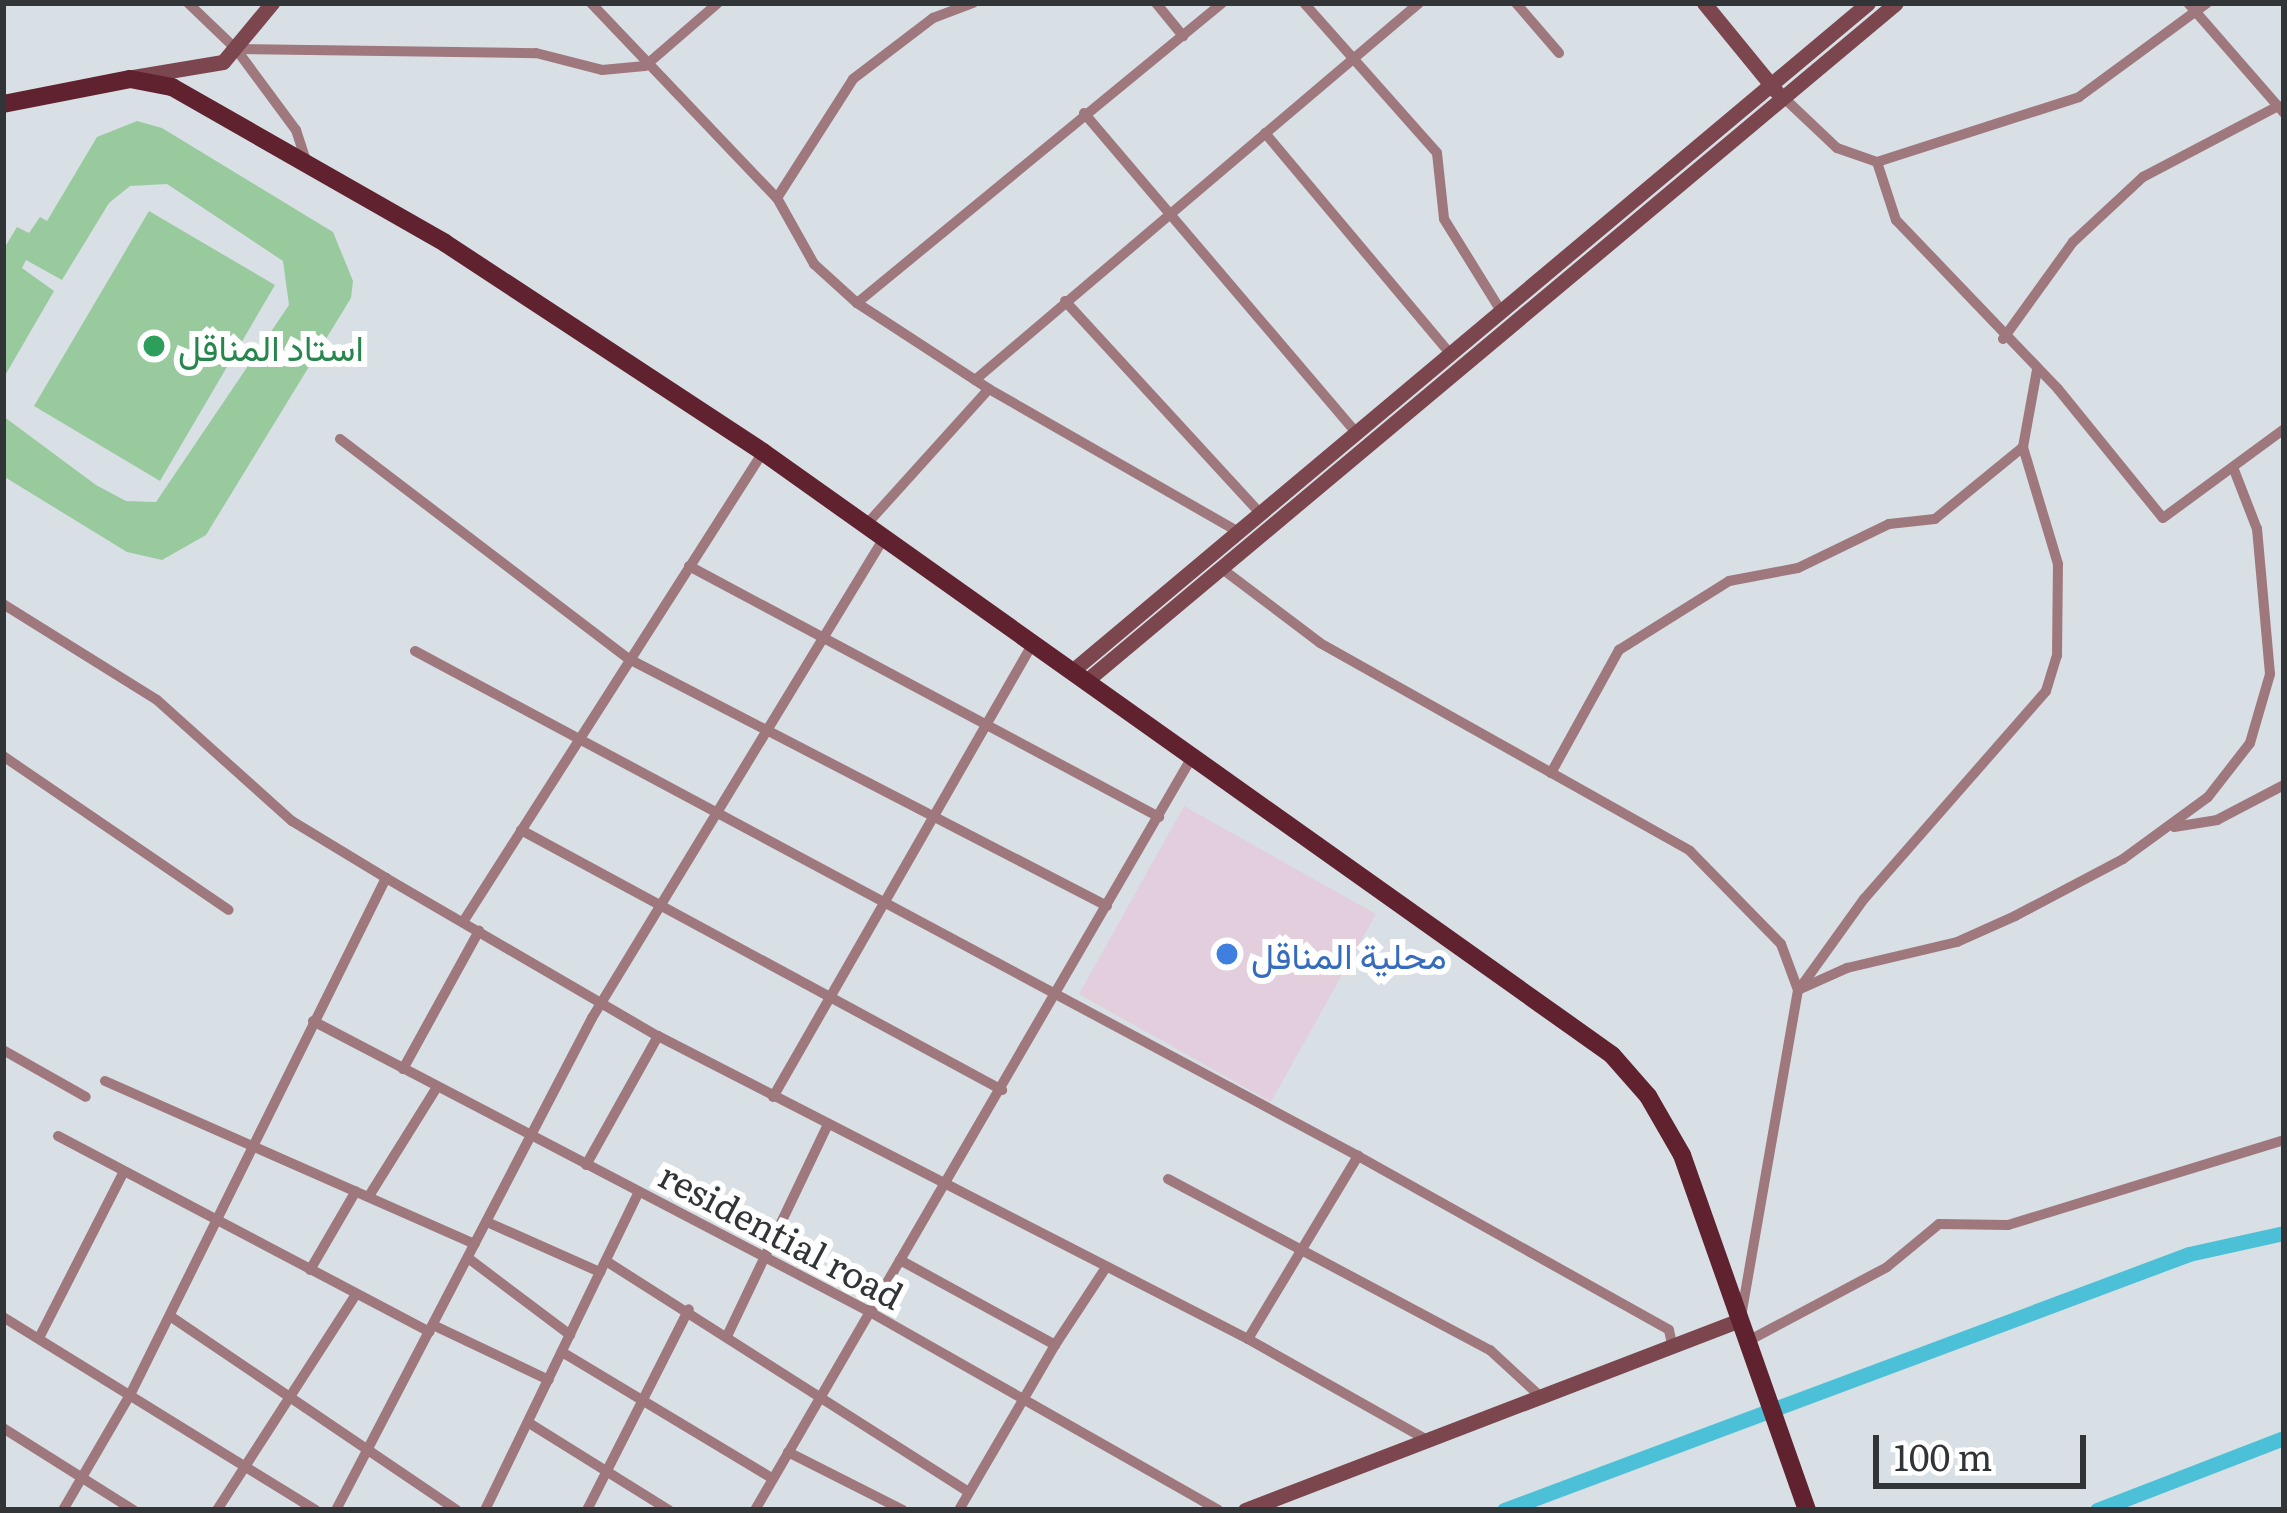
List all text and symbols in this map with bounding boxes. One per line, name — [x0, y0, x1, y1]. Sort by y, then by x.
place label: استاد المناقل — [178, 324, 364, 368]
marker: استاد المناقل — [141, 333, 167, 359]
place label: محلية المناقل — [1251, 932, 1447, 976]
marker: محلية المناقل — [1214, 941, 1240, 967]
street label: residential road — [653, 1152, 911, 1316]
scale bar — [1879, 1411, 2092, 1485]
text: 100 m — [1894, 1429, 1992, 1482]

